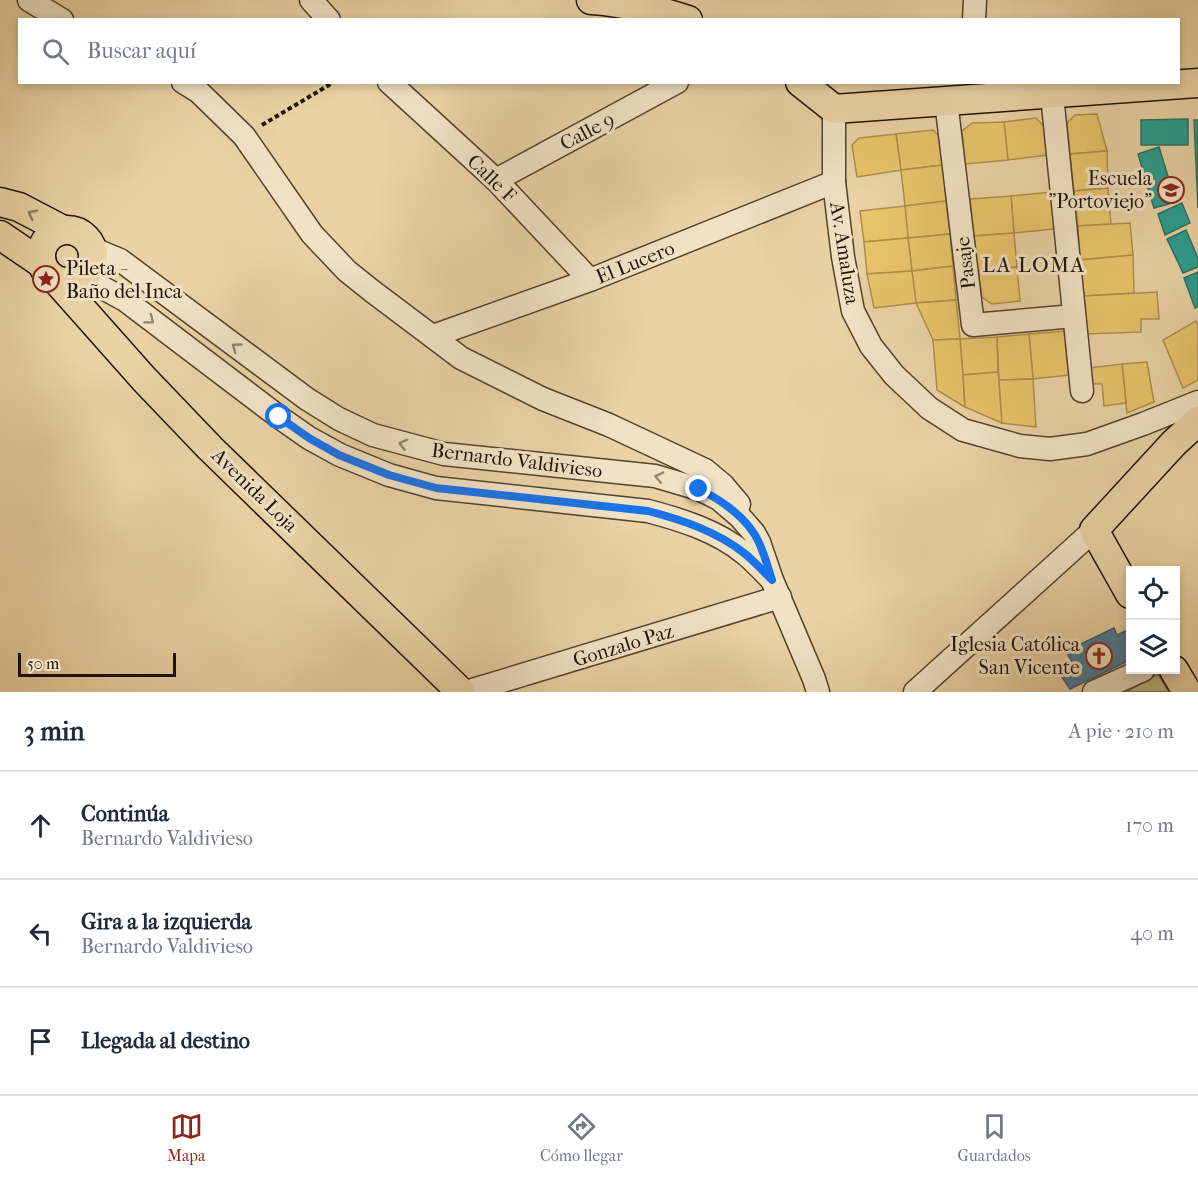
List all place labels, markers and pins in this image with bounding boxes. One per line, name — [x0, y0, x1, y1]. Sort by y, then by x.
place label: Escuela "Portoviejo" — [1048, 167, 1153, 213]
school or university icon: Escuela "Portoviejo" — [1156, 175, 1186, 205]
place label: Pileta - Baño del Inca — [66, 257, 183, 303]
place icon: Pileta - Baño del Inca — [31, 264, 61, 294]
place label: Iglesia Católica San Vicente — [950, 633, 1081, 679]
church icon: Iglesia Católica San Vicente — [1084, 641, 1114, 671]

